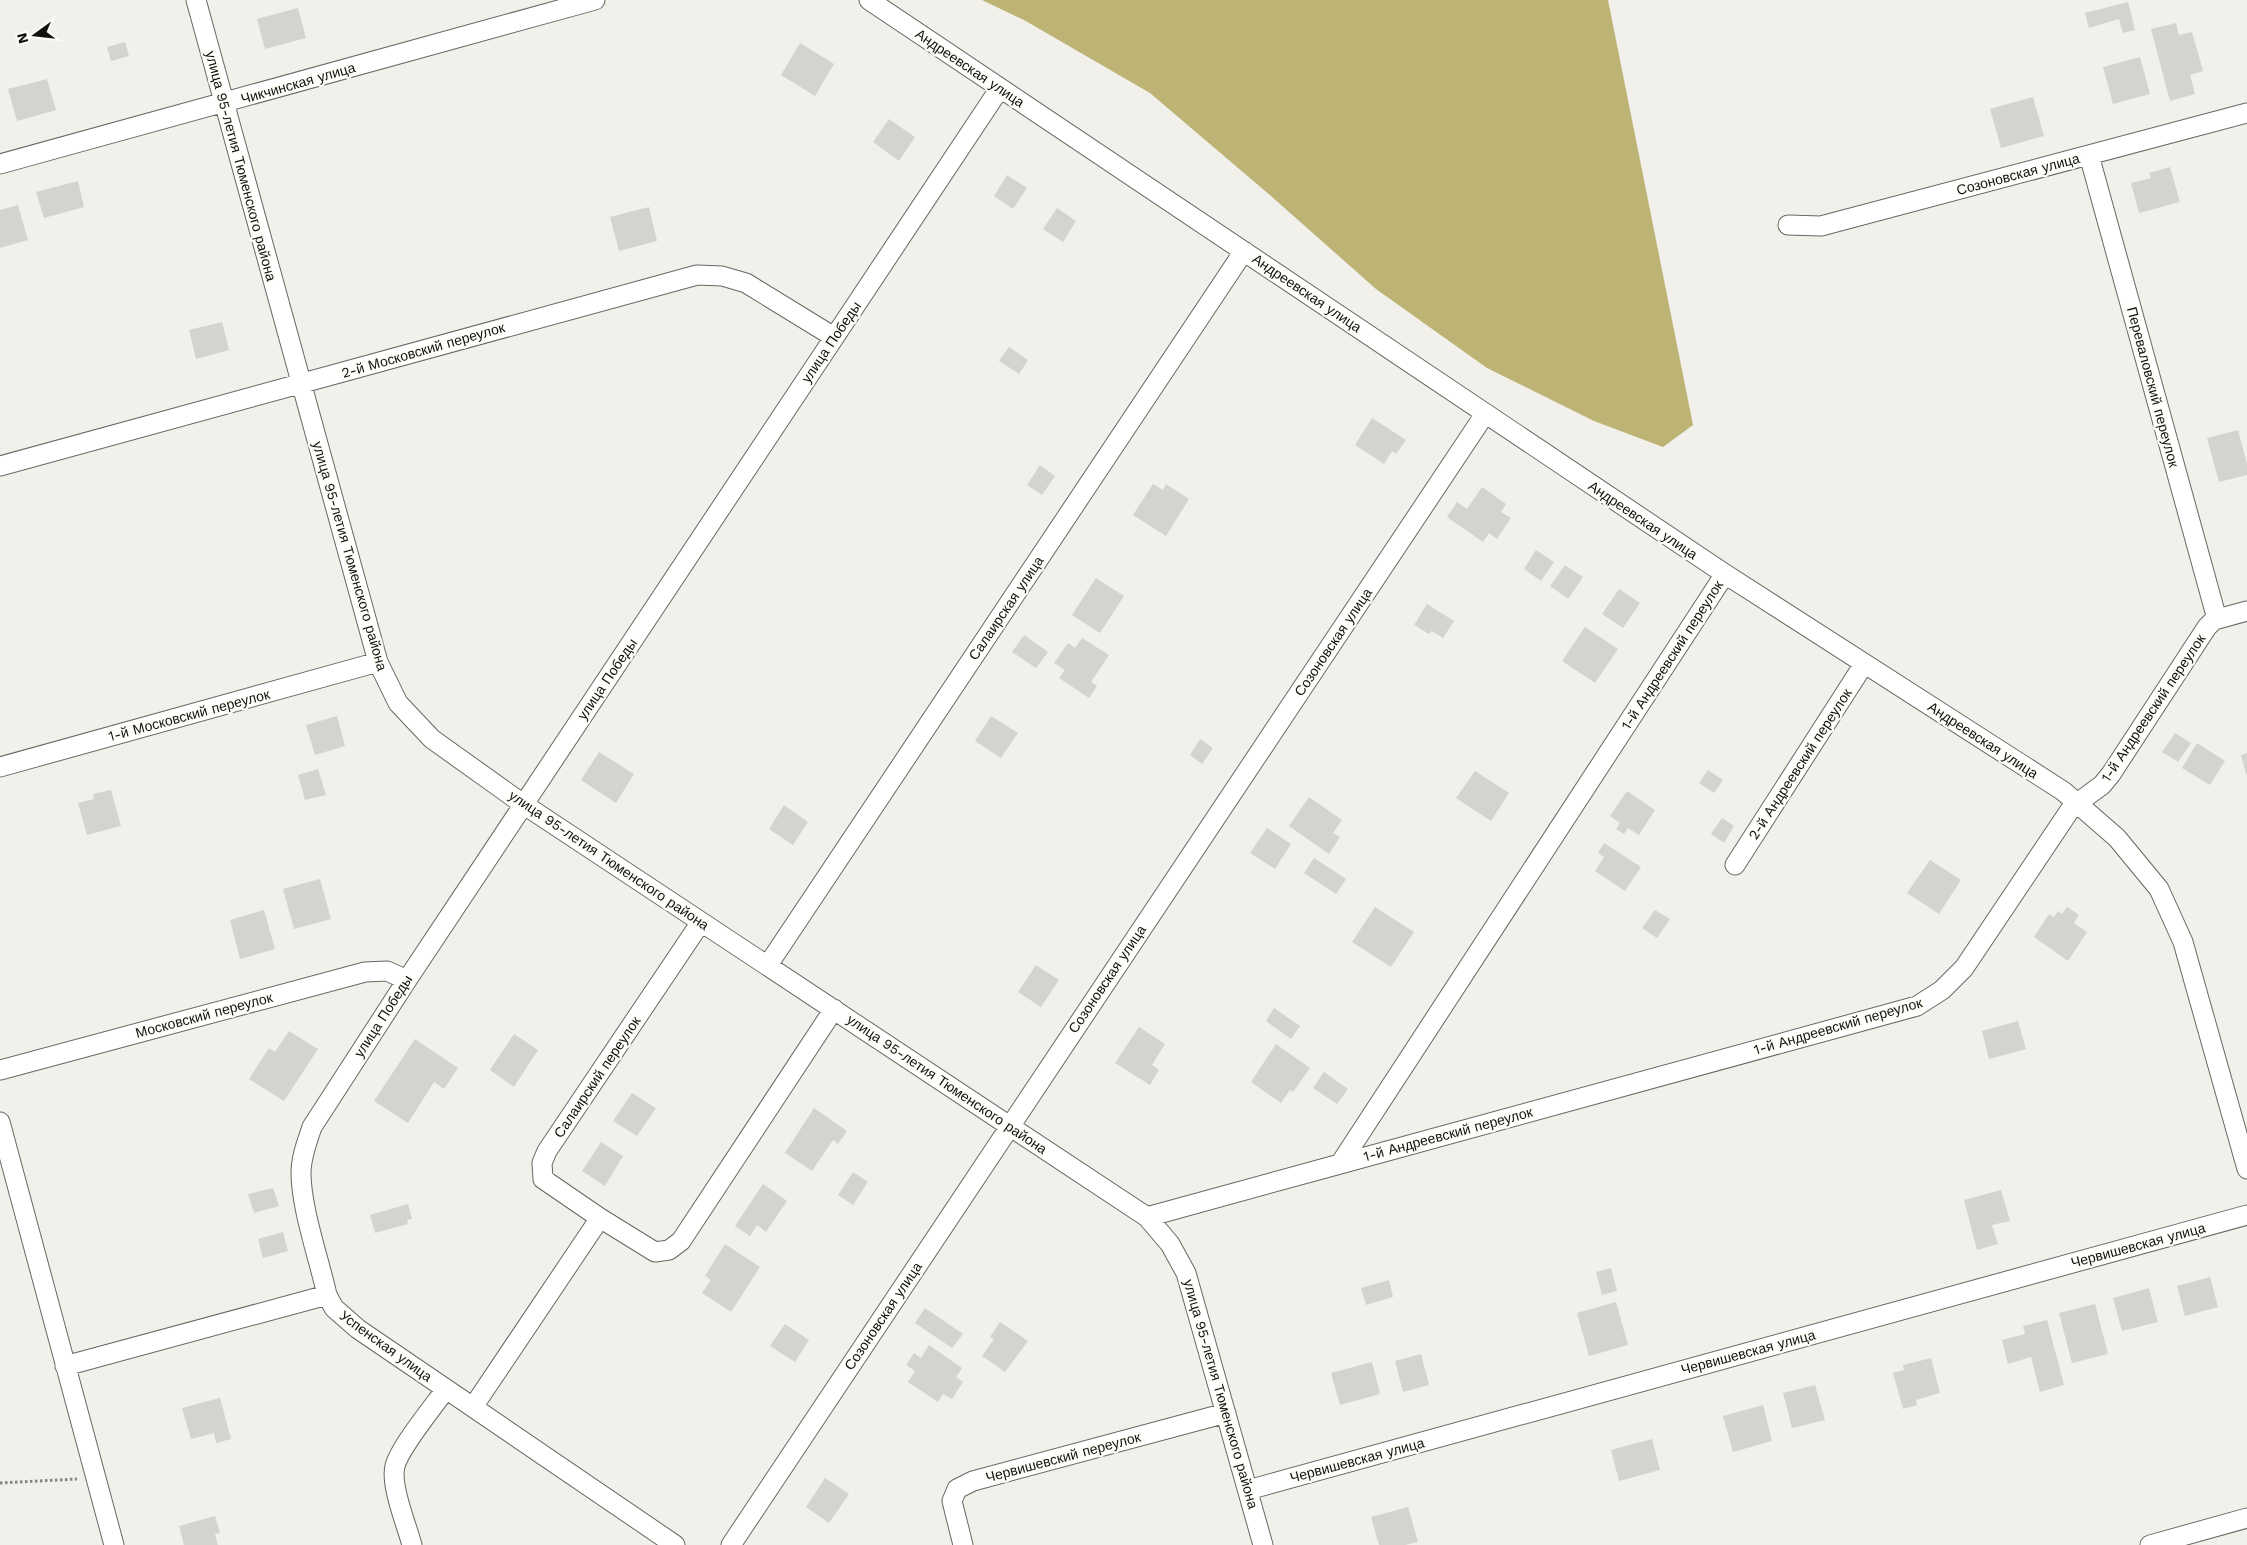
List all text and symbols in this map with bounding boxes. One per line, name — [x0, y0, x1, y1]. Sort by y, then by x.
north arrow — [10, 10, 60, 60]
street label: Андреевская улица — [912, 26, 1028, 111]
text: N — [13, 31, 32, 45]
street label: улица 95-летия Тюменского района — [202, 49, 280, 283]
street label: Чикчинская улица — [239, 59, 357, 107]
street label: Созоновская улица — [1955, 150, 2081, 198]
street label: Андреевская улица — [1249, 251, 1365, 336]
street label: улица Победы — [798, 298, 864, 386]
street label: Переваловский переулок — [2124, 305, 2182, 470]
street label: 2-й Московский переулок — [340, 319, 507, 381]
street label: улица 95-летия Тюменского района — [310, 439, 391, 673]
street label: Андреевская улица — [1585, 478, 1701, 563]
street label: Салаирская улица — [965, 553, 1047, 663]
street label: 1-й Андреевский переулок — [1618, 577, 1727, 732]
street label: Созоновская улица — [1291, 585, 1375, 699]
street label: 1-й Андреевский переулок — [2098, 631, 2209, 785]
street label: улица Победы — [574, 635, 640, 723]
street label: 2-й Андреевский переулок — [1745, 685, 1855, 842]
street label: 1-й Московский переулок — [107, 686, 272, 744]
street label: Андреевская улица — [1925, 698, 2041, 782]
street label: улица 95-летия Тюменского района — [506, 787, 712, 933]
street label: Созоновская улица — [1065, 922, 1149, 1036]
street label: улица Победы — [351, 972, 415, 1060]
street label: Московский переулок — [134, 989, 275, 1041]
street label: 1-й Андреевский переулок — [1752, 994, 1925, 1058]
street label: улица 95-летия Тюменского района — [844, 1011, 1050, 1157]
street label: Салаирский переулок — [550, 1013, 644, 1141]
street label: 1-й Андреевский переулок — [1362, 1103, 1535, 1164]
street label: Червишевская улица — [2069, 1219, 2207, 1271]
street label: Созоновская улица — [841, 1259, 925, 1373]
street label: улица 95-летия Тюменского района — [1181, 1277, 1262, 1511]
street label: Успенская улица — [337, 1307, 435, 1385]
street label: Червишевская улица — [1679, 1326, 1817, 1378]
street label: Червишевский переулок — [984, 1428, 1143, 1485]
street label: Червишевская улица — [1288, 1434, 1426, 1486]

